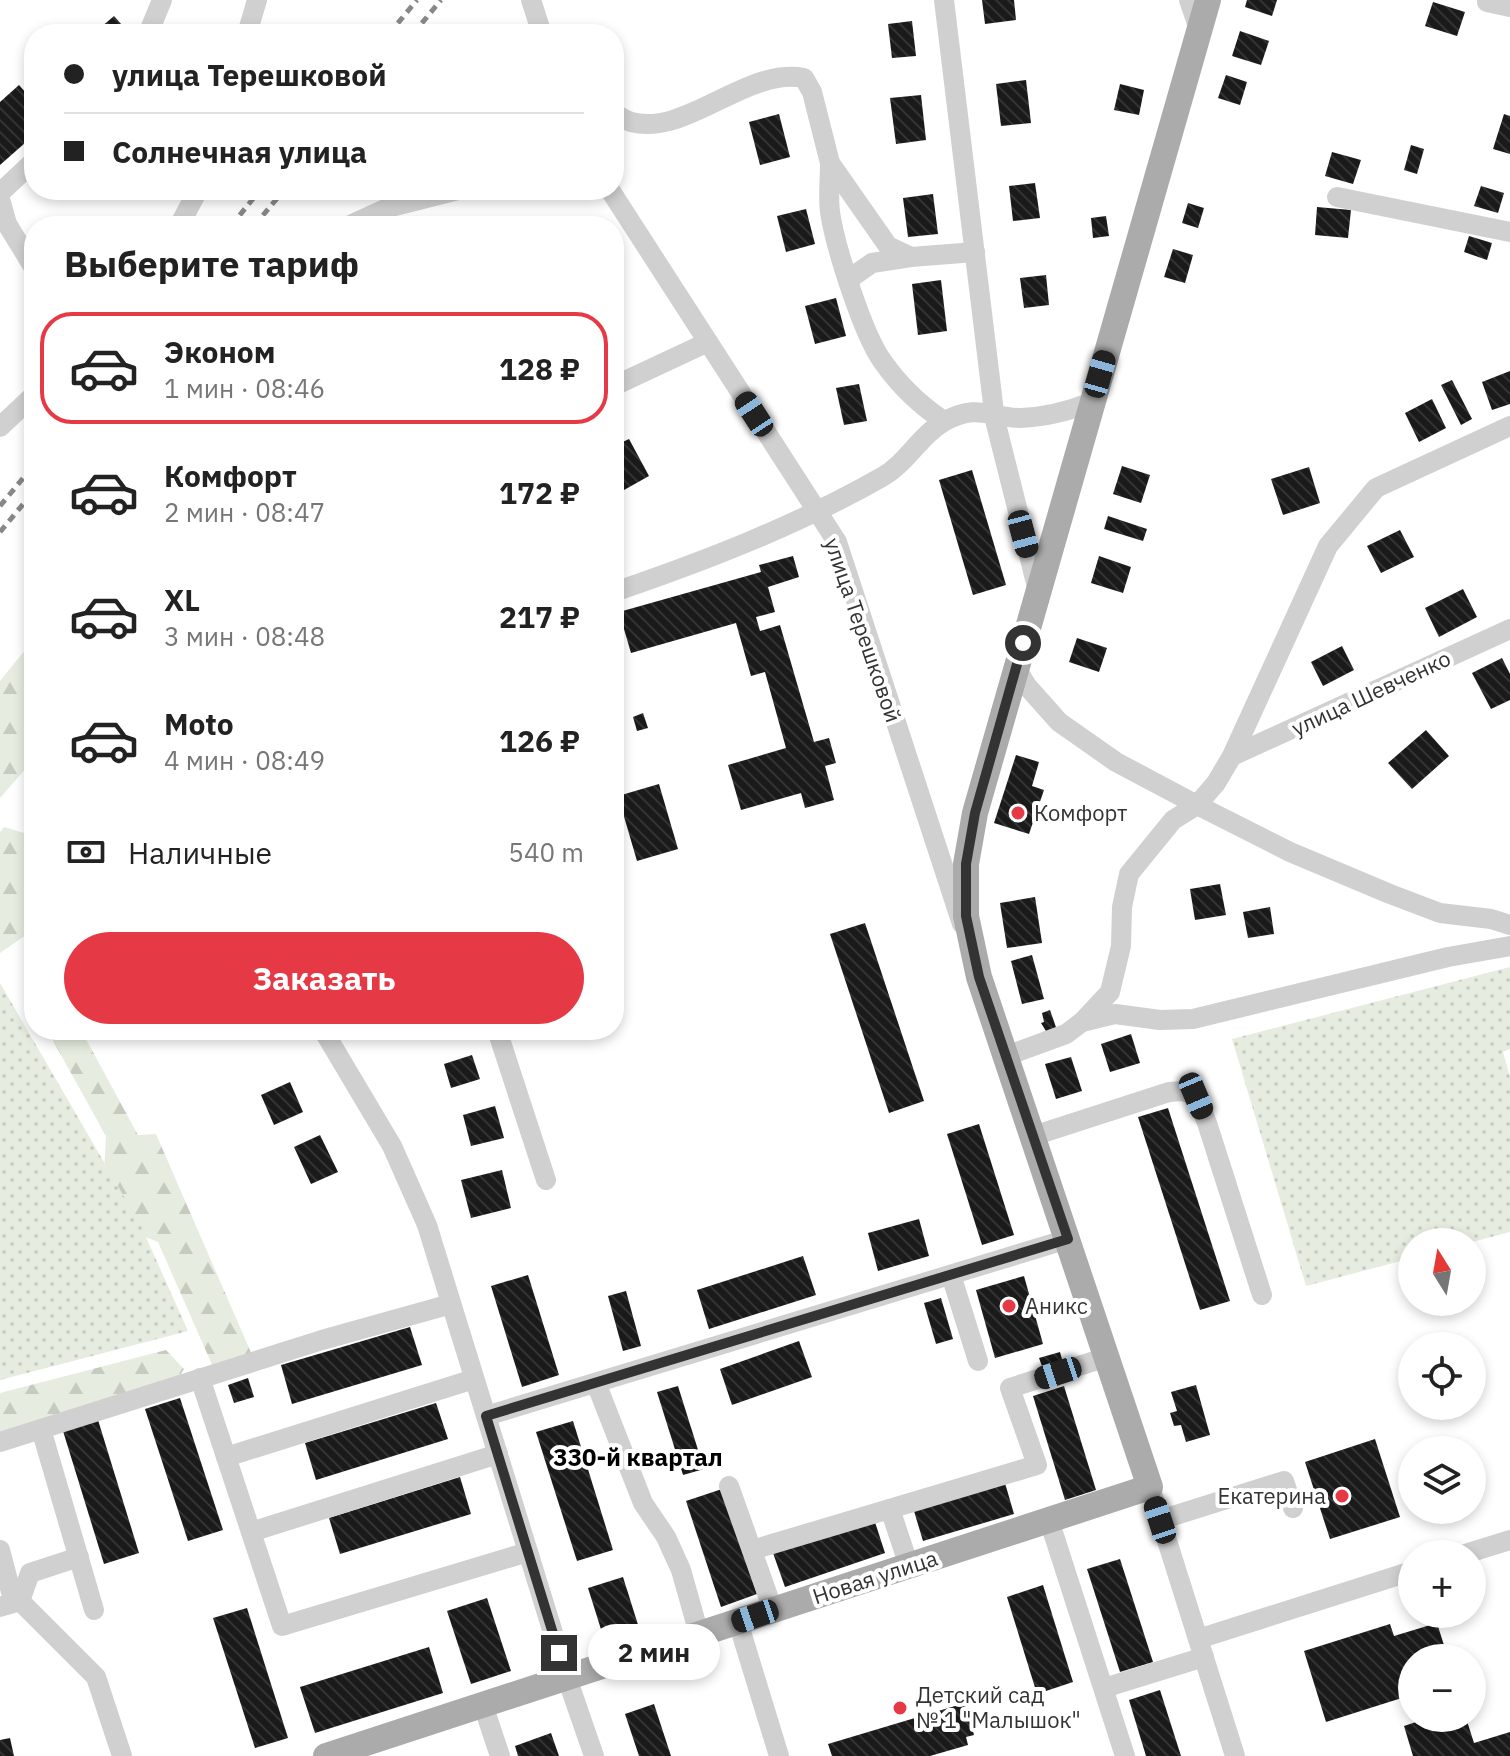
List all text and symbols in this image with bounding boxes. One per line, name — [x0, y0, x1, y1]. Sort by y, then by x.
text: улица Терешковой — [112, 55, 387, 94]
text: Солнечная улица — [112, 132, 367, 171]
text: Выберите тариф — [64, 240, 359, 287]
icon: car — [68, 332, 140, 404]
text: Эконом — [164, 332, 275, 371]
car — [1082, 348, 1118, 400]
text: 128 ₽ — [499, 349, 580, 388]
text: 1 мин · 08:46 — [164, 371, 325, 405]
car — [731, 387, 777, 441]
icon: car — [68, 456, 140, 528]
text: Комфорт — [164, 456, 297, 495]
text: 172 ₽ — [499, 473, 580, 512]
text: 2 мин · 08:47 — [164, 495, 325, 529]
car — [1005, 508, 1041, 560]
street label: улица Терешковой — [818, 534, 909, 726]
icon: car — [68, 580, 140, 652]
text: XL — [164, 580, 200, 619]
text: 217 ₽ — [499, 597, 580, 636]
text: 3 мин · 08:48 — [164, 619, 325, 653]
route start — [1005, 625, 1041, 661]
street label: улица Шевченко — [1287, 643, 1455, 742]
icon: car — [68, 704, 140, 776]
text: Moto — [164, 704, 234, 743]
text: 126 ₽ — [499, 721, 580, 760]
text: 4 мин · 08:49 — [164, 743, 325, 777]
place label: Комфорт — [1034, 798, 1127, 827]
marker: Комфорт — [1009, 804, 1027, 822]
icon: cash — [64, 830, 108, 874]
text: Наличные — [128, 833, 272, 872]
text: 540 m — [508, 835, 584, 869]
button: Заказать — [64, 932, 584, 1024]
car — [1176, 1069, 1216, 1123]
north arrow — [1398, 1228, 1486, 1316]
map controls — [1398, 1228, 1486, 1732]
place label: Аникс — [1025, 1291, 1088, 1320]
marker: Аникс — [1000, 1297, 1018, 1315]
button: locate — [1398, 1332, 1486, 1420]
car — [1031, 1354, 1085, 1392]
button: layers — [1398, 1436, 1486, 1524]
district label: 330-й квартал — [553, 1441, 723, 1473]
place label: Екатерина — [1217, 1481, 1326, 1510]
marker: Екатерина — [1333, 1487, 1351, 1505]
car — [1141, 1493, 1179, 1547]
button: + — [1398, 1540, 1486, 1628]
street label: Новая улица — [809, 1543, 941, 1610]
car — [728, 1597, 782, 1635]
callout: 2 мин — [587, 1625, 719, 1681]
route end — [541, 1635, 577, 1671]
text: 2 мин — [618, 1635, 690, 1669]
button: − — [1398, 1644, 1486, 1732]
place label: Детский сад № 1 "Малышок" — [916, 1680, 1081, 1734]
marker: Детский сад № 1 "Малышок" — [891, 1699, 909, 1717]

